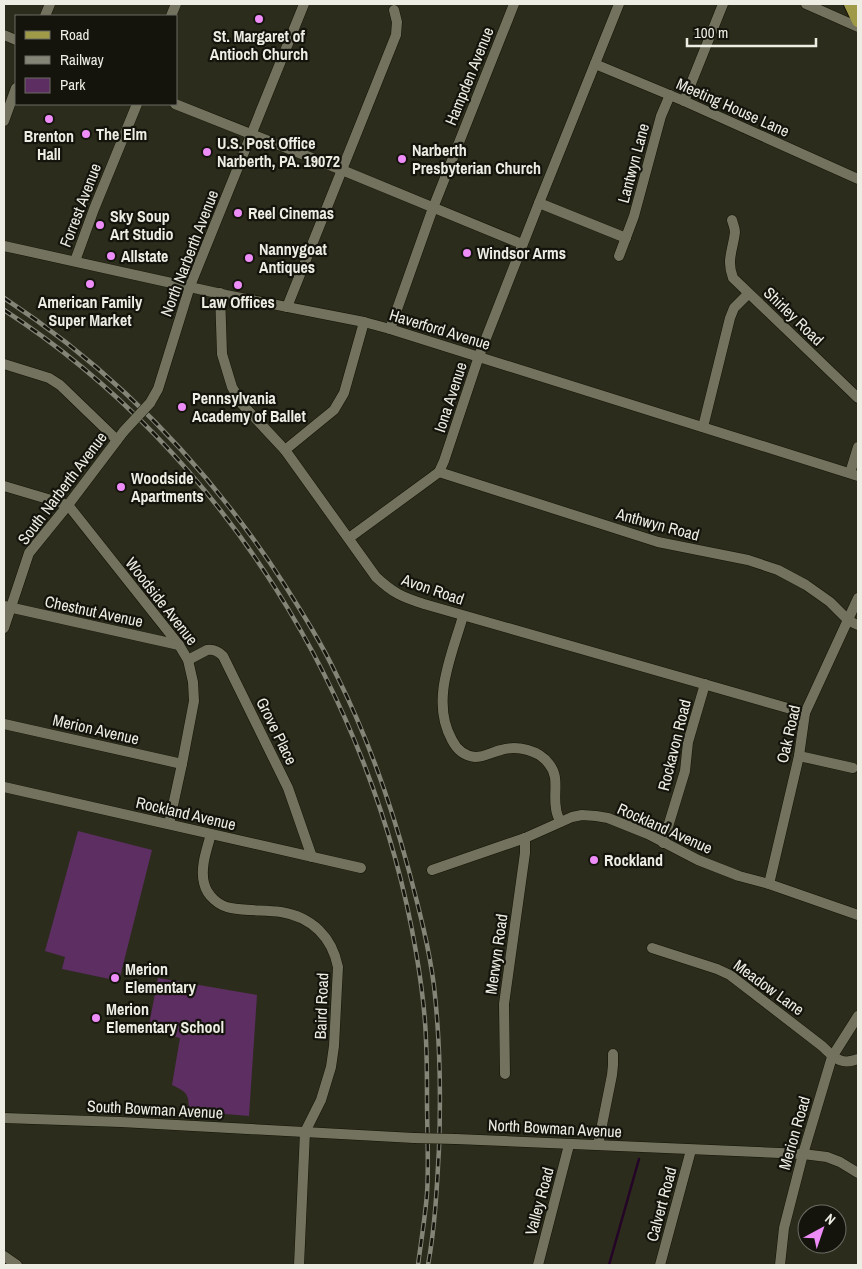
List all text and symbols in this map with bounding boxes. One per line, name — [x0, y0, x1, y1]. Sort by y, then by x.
marker: St. Margaret of Antioch Church — [253, 13, 265, 25]
legend — [15, 15, 178, 105]
scale bar — [687, 15, 816, 47]
text: 100 m — [694, 22, 728, 43]
text: Road — [60, 24, 89, 45]
street label: Hampden Avenue — [439, 24, 499, 128]
place label: St. Margaret of Antioch Church — [210, 25, 308, 65]
text: Railway — [60, 49, 105, 70]
street label: Meeting House Lane — [673, 72, 793, 142]
text: Park — [60, 74, 86, 95]
marker: Brenton Hall — [43, 113, 55, 125]
street label: Lantwyn Lane — [612, 121, 654, 205]
place label: The Elm — [96, 123, 147, 145]
place label: Brenton Hall — [24, 125, 74, 165]
marker: The Elm — [80, 128, 92, 140]
place label: U.S. Post Office Narberth, PA. 19072 — [217, 132, 340, 172]
place label: Narberth Presbyterian Church — [412, 139, 541, 179]
marker: U.S. Post Office Narberth, PA. 19072 — [201, 146, 213, 158]
marker: Narberth Presbyterian Church — [396, 153, 408, 165]
street label: Forrest Avenue — [54, 160, 106, 250]
street label: North Narberth Avenue — [155, 187, 223, 319]
place label: Reel Cinemas — [248, 202, 334, 224]
place label: Sky Soup Art Studio — [110, 205, 173, 245]
marker: Reel Cinemas — [232, 207, 244, 219]
marker: Sky Soup Art Studio — [94, 219, 106, 231]
place label: Nannygoat Antiques — [259, 238, 327, 278]
place label: Windsor Arms — [477, 242, 566, 264]
place label: Allstate — [121, 245, 168, 267]
marker: Windsor Arms — [461, 247, 473, 259]
marker: Allstate — [105, 250, 117, 262]
marker: Nannygoat Antiques — [243, 252, 255, 264]
marker: American Family Super Market — [84, 278, 96, 290]
marker: Law Offices — [232, 279, 244, 291]
street label: Shirley Road — [759, 282, 829, 350]
place label: American Family Super Market — [38, 291, 143, 331]
place label: Law Offices — [201, 291, 275, 313]
street label: Haverford Avenue — [387, 303, 493, 355]
street label: Iona Avenue — [428, 359, 472, 435]
place label: Pennsylvania Academy of Ballet — [192, 387, 306, 427]
marker: Pennsylvania Academy of Ballet — [176, 401, 188, 413]
street label: South Narberth Avenue — [12, 427, 112, 549]
place label: Woodside Apartments — [131, 467, 204, 507]
marker: Woodside Apartments — [115, 481, 127, 493]
street label: Anthwyn Road — [613, 502, 702, 546]
street label: Woodside Avenue — [121, 552, 203, 650]
street label: Avon Road — [398, 568, 467, 610]
street label: Chestnut Avenue — [43, 590, 145, 632]
street label: Grove Place — [251, 694, 303, 768]
street label: Rockavon Road — [652, 697, 696, 793]
street label: Oak Road — [771, 703, 805, 765]
street label: Merion Avenue — [51, 708, 141, 750]
street label: Rockland Avenue — [134, 791, 238, 835]
street label: Rockland Avenue — [614, 797, 716, 859]
place label: Rockland — [604, 849, 663, 871]
marker: Rockland — [588, 854, 600, 866]
street label: Merwyn Road — [479, 912, 513, 996]
street label: Meadow Lane — [729, 954, 809, 1020]
place label: Merion Elementary — [125, 958, 196, 998]
marker: Merion Elementary — [109, 972, 121, 984]
street label: Baird Road — [309, 972, 333, 1040]
place label: Merion Elementary School — [106, 998, 224, 1038]
marker: Merion Elementary School — [90, 1012, 102, 1024]
street label: South Bowman Avenue — [86, 1094, 224, 1124]
street label: Merion Road — [773, 1094, 815, 1172]
street label: North Bowman Avenue — [488, 1114, 622, 1142]
street label: Valley Road — [519, 1164, 559, 1238]
street label: Calvert Road — [640, 1164, 682, 1244]
north arrow — [797, 1204, 847, 1254]
text: N — [821, 1209, 839, 1229]

